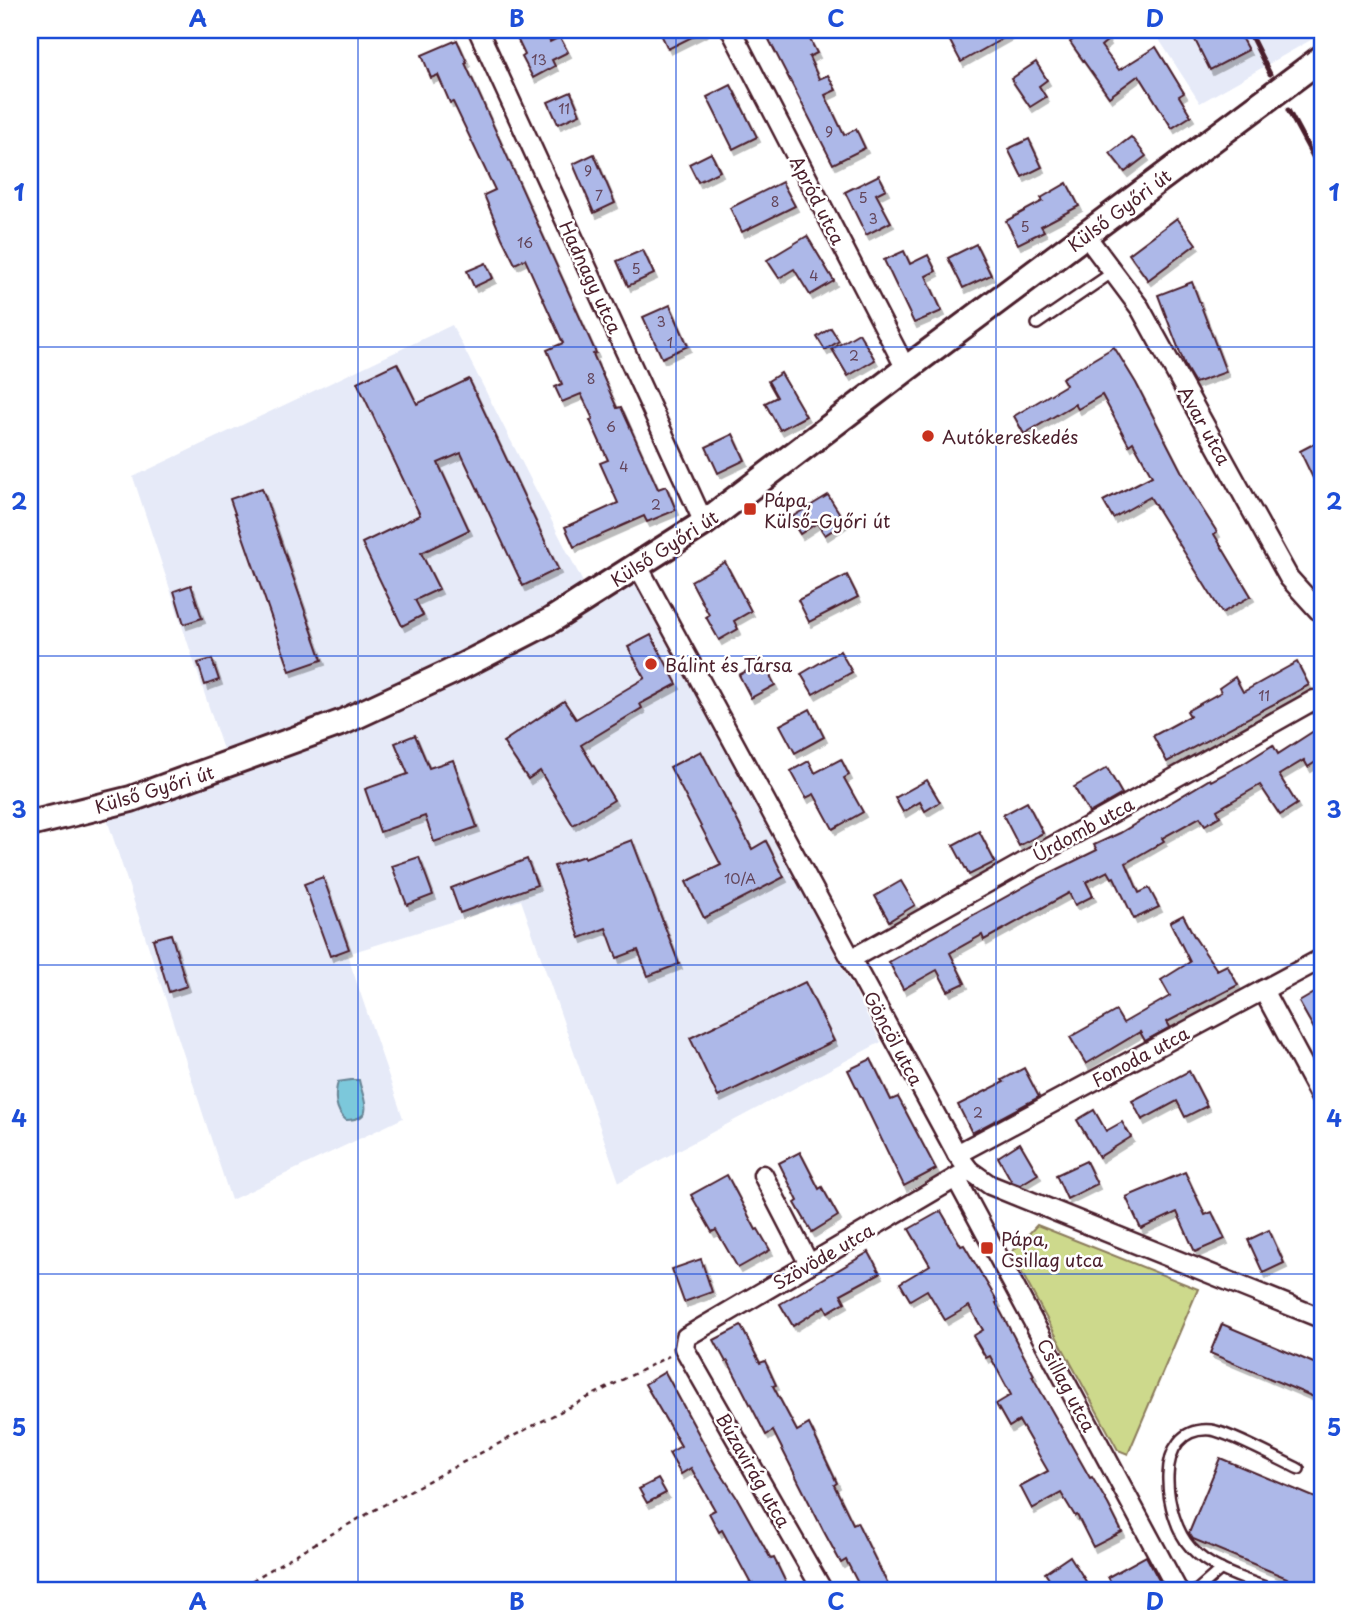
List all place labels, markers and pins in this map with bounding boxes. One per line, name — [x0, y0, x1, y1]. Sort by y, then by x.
place label: Autókereskedés — [942, 423, 1078, 450]
marker: Autókereskedés — [920, 428, 936, 444]
place label: Pápa, Külső-Győri út — [764, 486, 890, 534]
marker: Pápa, Külső-Győri út — [742, 501, 758, 517]
place label: Bálint és Társa — [665, 651, 793, 678]
marker: Bálint és Társa — [643, 656, 659, 672]
place label: Pápa, Csillag utca — [1001, 1225, 1104, 1273]
marker: Pápa, Csillag utca — [979, 1240, 995, 1256]

